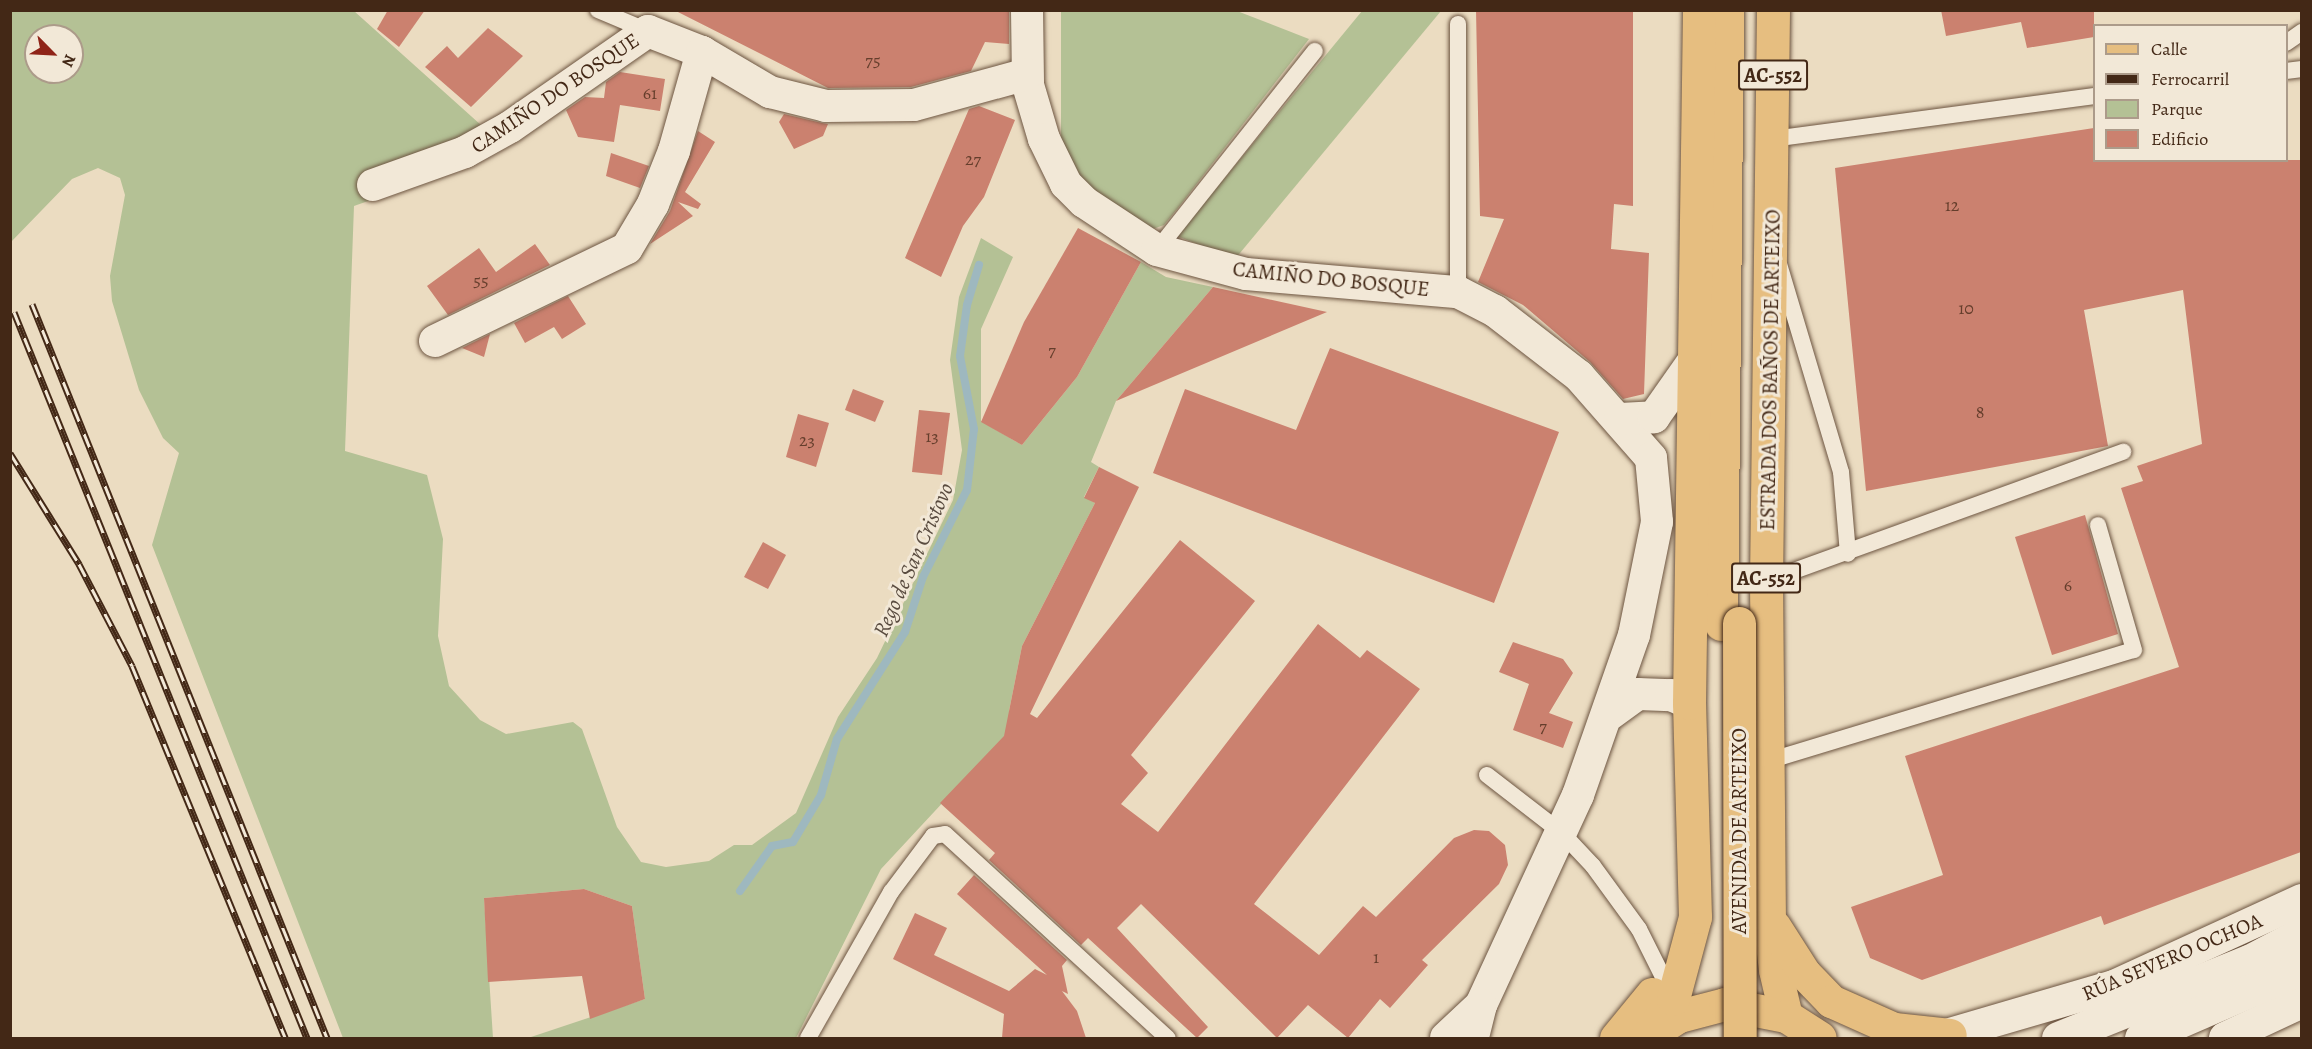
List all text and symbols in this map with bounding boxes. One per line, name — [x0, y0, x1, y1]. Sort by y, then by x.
north arrow — [24, 24, 84, 84]
legend — [2093, 24, 2288, 162]
street label: CAMIÑO DO BOSQUE — [466, 27, 644, 159]
text: Calle — [2151, 37, 2188, 61]
house number: 75 — [865, 49, 881, 71]
text: N — [56, 51, 81, 70]
road number: AC-552 — [1737, 58, 1809, 92]
text: Ferrocarril — [2151, 67, 2229, 91]
house number: 61 — [643, 82, 657, 104]
text: Parque — [2151, 97, 2203, 121]
text: Edificio — [2151, 127, 2208, 151]
house number: 27 — [965, 148, 981, 170]
house number: 12 — [1945, 194, 1959, 216]
street label: ESTRADA DOS BAÑOS DE ARTEIXO — [1755, 209, 1785, 531]
street label: CAMIÑO DO BOSQUE — [1231, 256, 1431, 302]
house number: 55 — [473, 269, 489, 291]
house number: 10 — [1958, 297, 1974, 319]
house number: 7 — [1048, 339, 1056, 361]
house number: 8 — [1976, 401, 1984, 423]
house number: 13 — [925, 425, 939, 447]
house number: 23 — [799, 429, 815, 451]
water label: Rego de San Cristovo — [868, 479, 960, 641]
road number: AC-552 — [1730, 561, 1802, 595]
house number: 6 — [2064, 574, 2072, 596]
house number: 7 — [1539, 715, 1547, 737]
street label: AVENIDA DE ARTEIXO — [1726, 728, 1752, 934]
street label: RÚA SEVERO OCHOA — [2078, 908, 2266, 1006]
house number: 1 — [1373, 946, 1379, 968]

